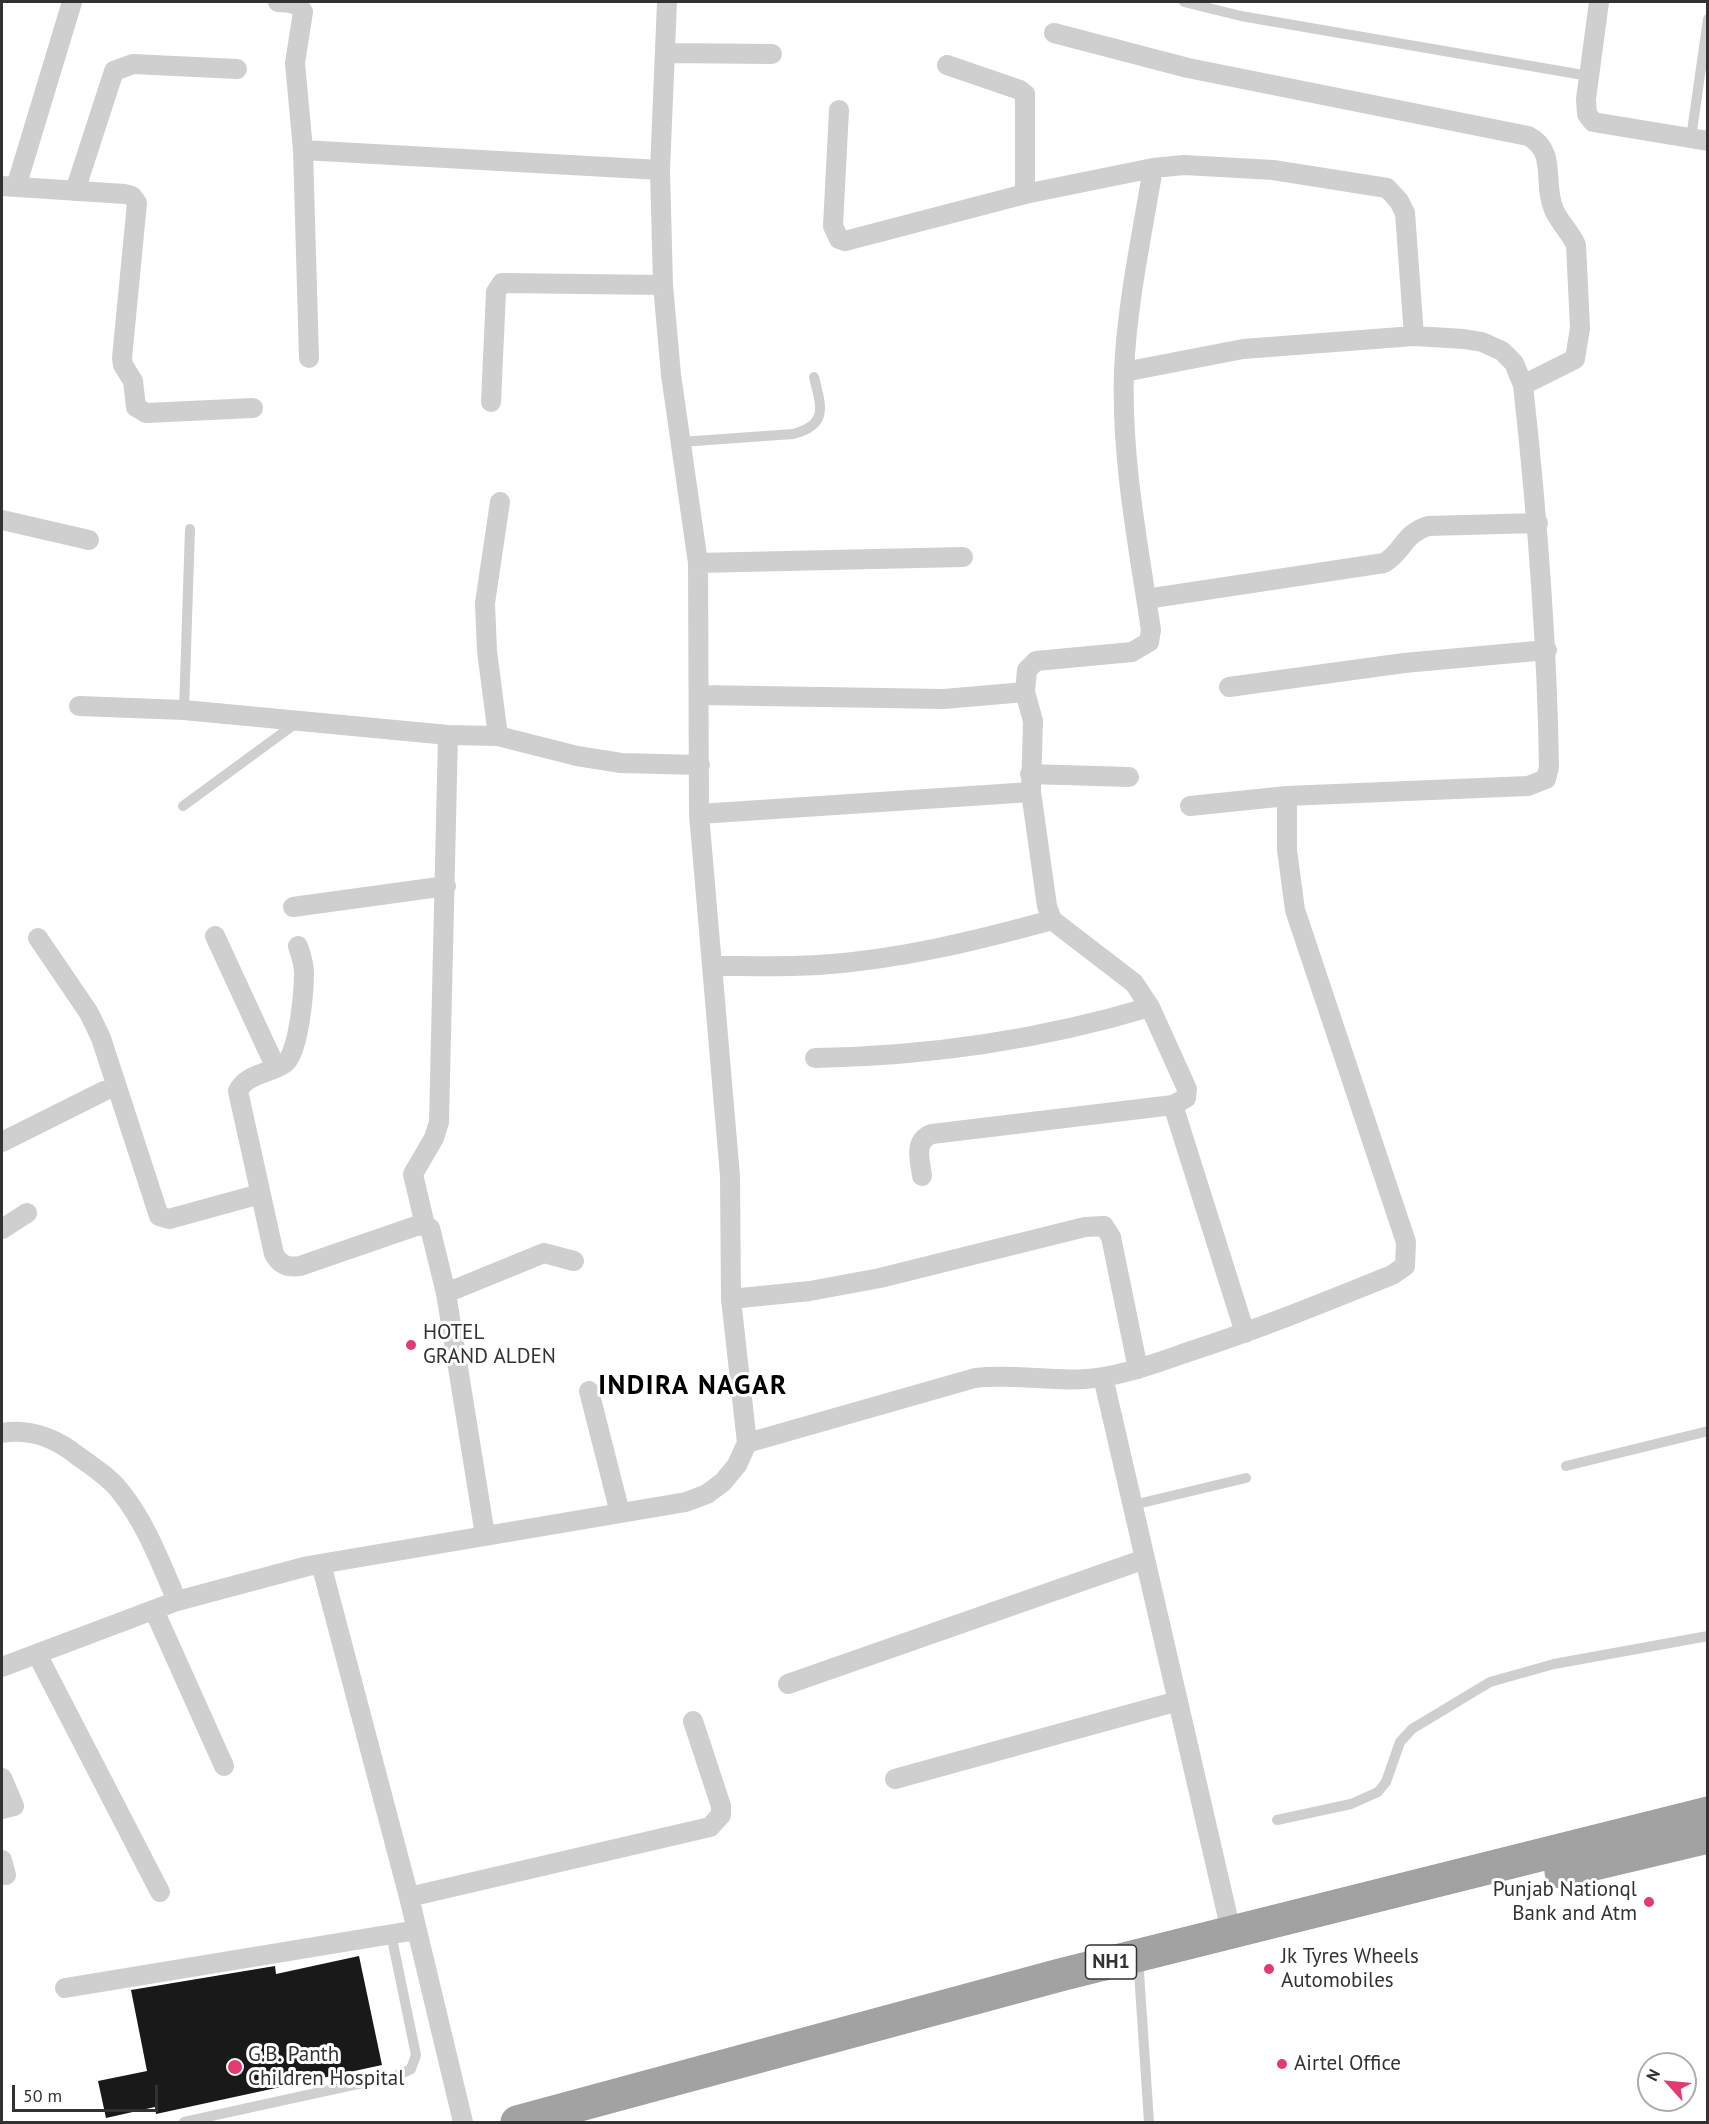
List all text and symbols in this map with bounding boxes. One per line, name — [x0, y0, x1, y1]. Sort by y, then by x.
place label: HOTEL GRAND ALDEN — [423, 1320, 556, 1370]
marker: HOTEL GRAND ALDEN — [404, 1338, 418, 1352]
district label: INDIRA NAGAR — [598, 1370, 788, 1402]
place label: Punjab Nationql Bank and Atm — [1493, 1877, 1637, 1927]
marker: Punjab Nationql Bank and Atm — [1642, 1895, 1656, 1909]
place label: Jk Tyres Wheels Automobiles — [1281, 1944, 1419, 1994]
road number: NH1 — [1086, 1945, 1136, 1979]
marker: Jk Tyres Wheels Automobiles — [1262, 1962, 1276, 1976]
place label: G.B. Panth Children Hospital — [248, 2042, 404, 2092]
place label: Airtel Office — [1294, 2051, 1401, 2077]
north arrow — [1637, 2052, 1697, 2112]
marker: Airtel Office — [1275, 2057, 1289, 2071]
marker: G.B. Panth Children Hospital — [226, 2058, 244, 2076]
text: N — [1641, 2066, 1664, 2084]
scale bar — [15, 2073, 160, 2111]
text: 50 m — [23, 2084, 62, 2107]

